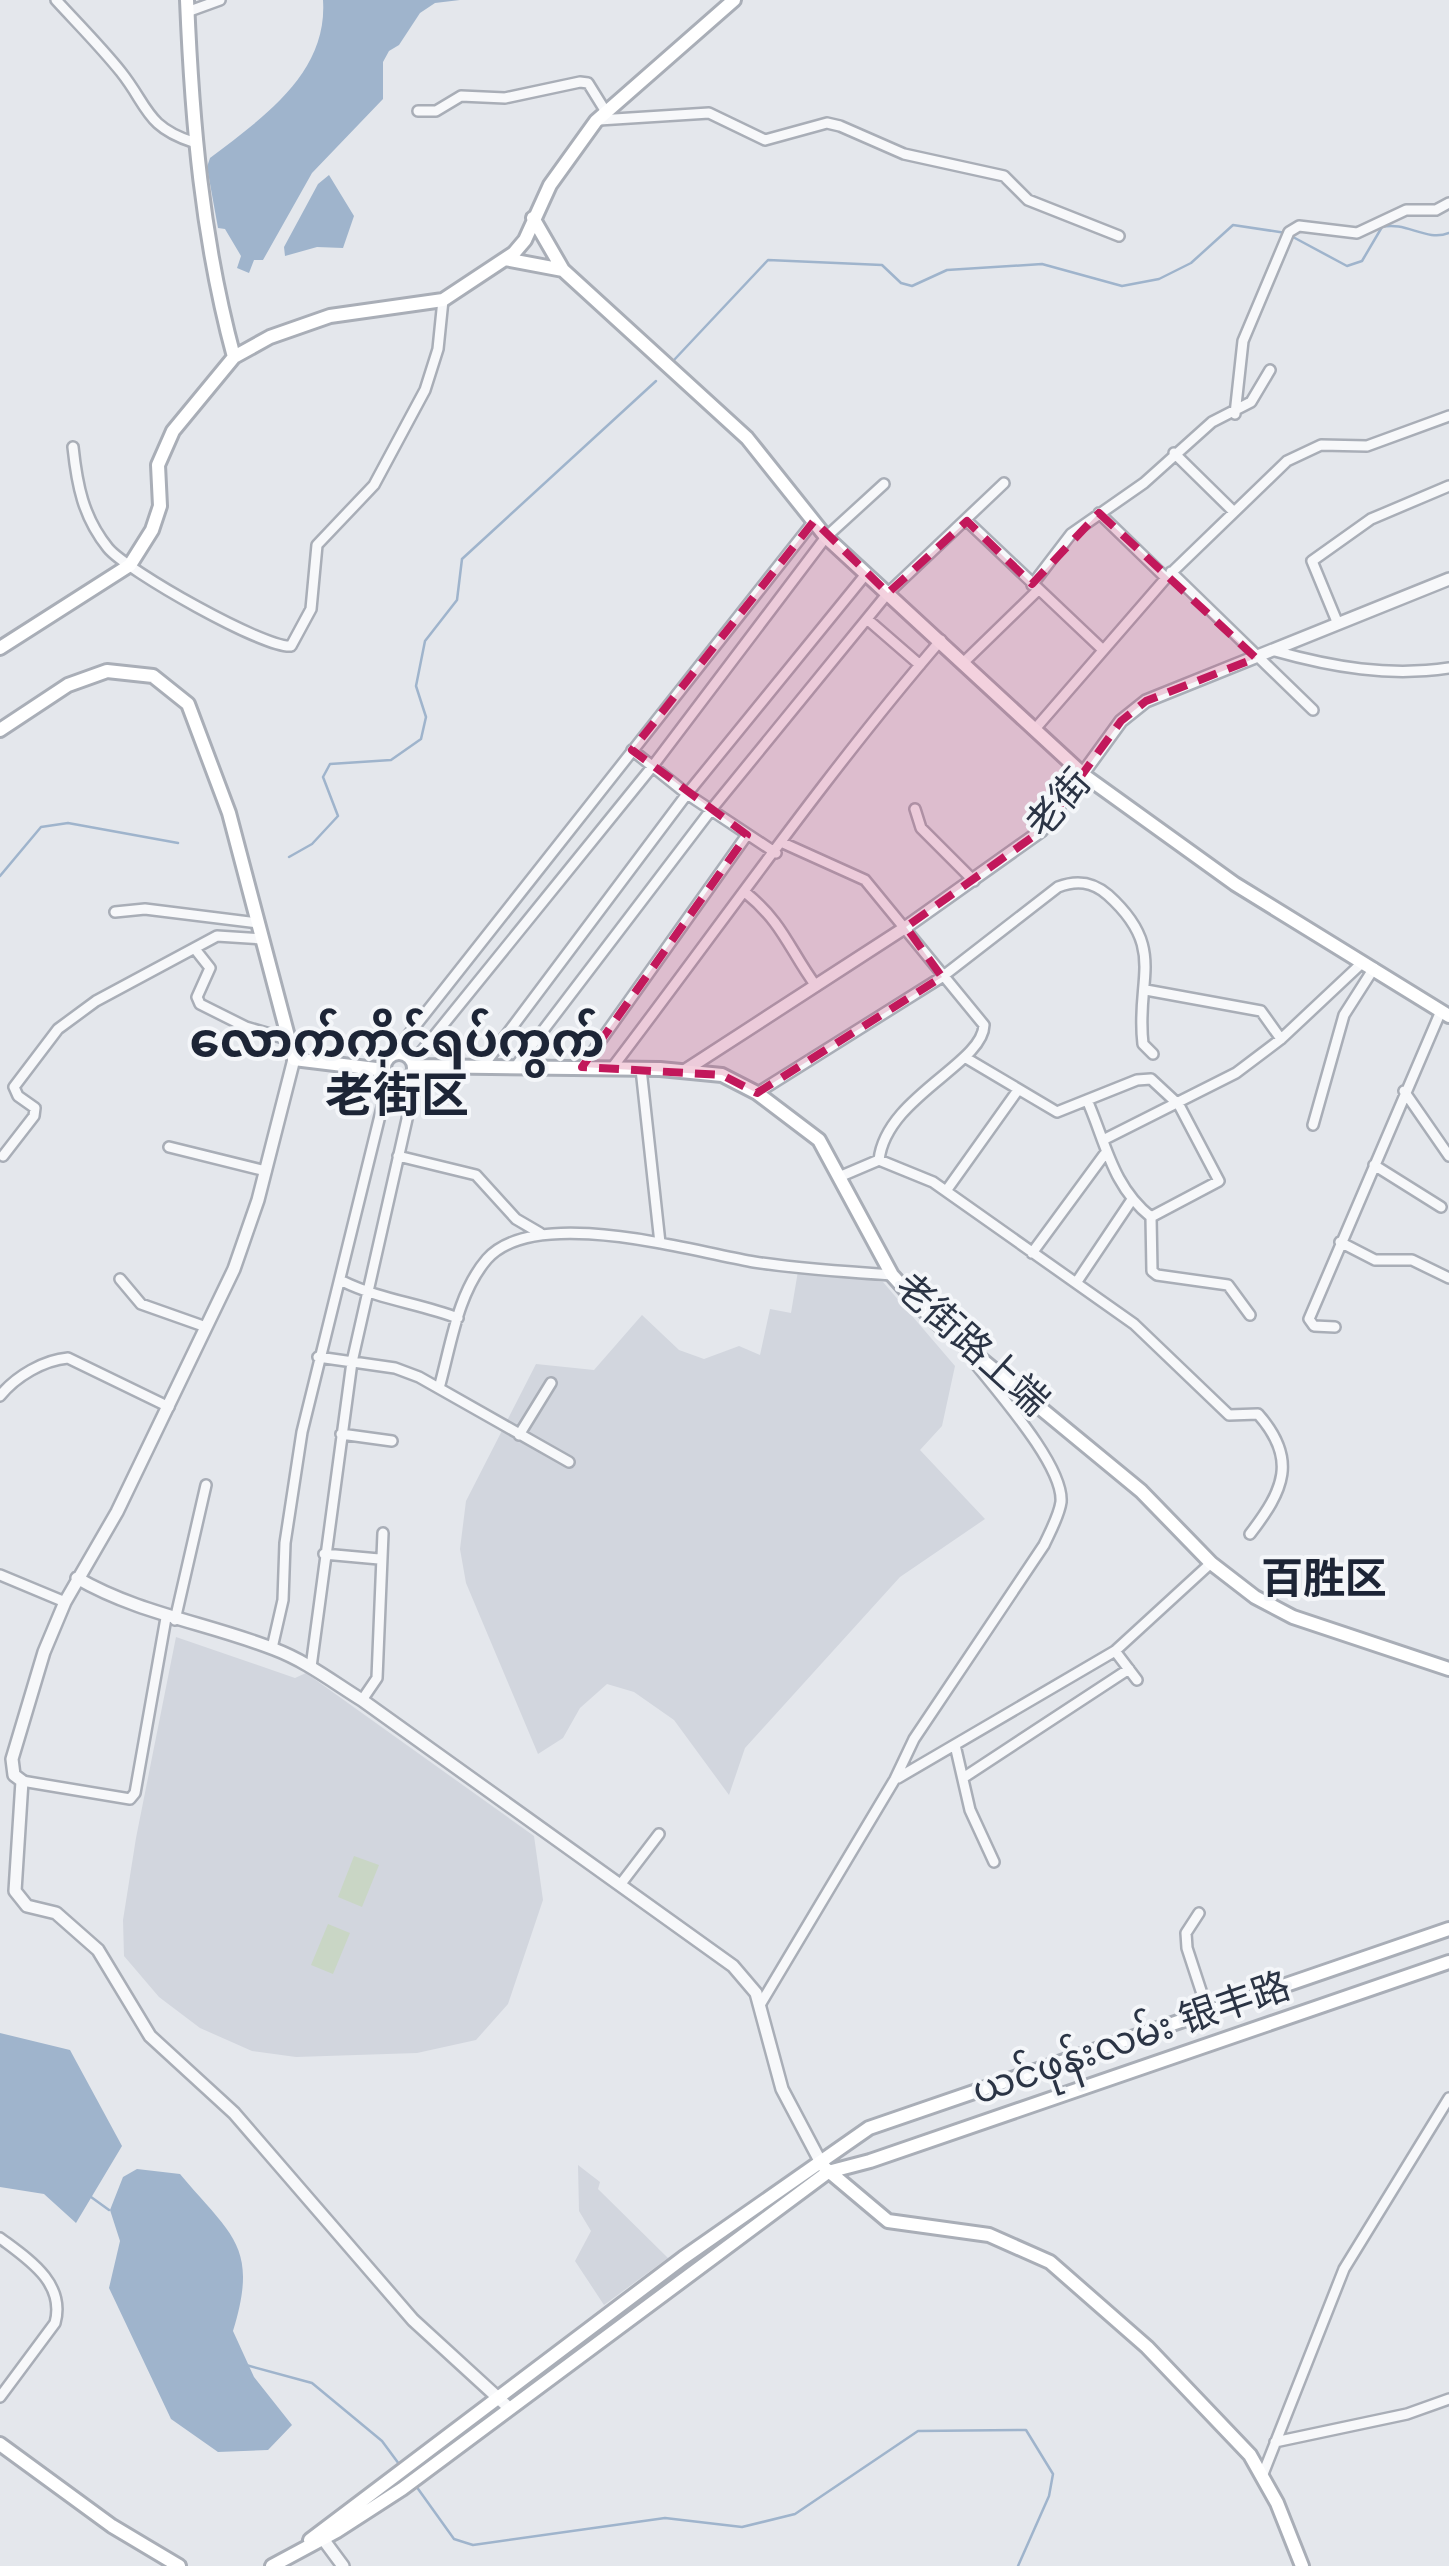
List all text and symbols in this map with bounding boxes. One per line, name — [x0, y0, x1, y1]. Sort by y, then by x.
street label: 老街 — [1016, 759, 1100, 847]
district label: လောက်ကိုင်ရပ်ကွက် 老街区 — [189, 1008, 605, 1124]
street label: 老街路上端 — [886, 1263, 1058, 1425]
district label: 百胜区 — [1261, 1553, 1387, 1604]
street label: ယင်ဖုန်းလမ်း 银丰路 — [965, 1959, 1299, 2122]

